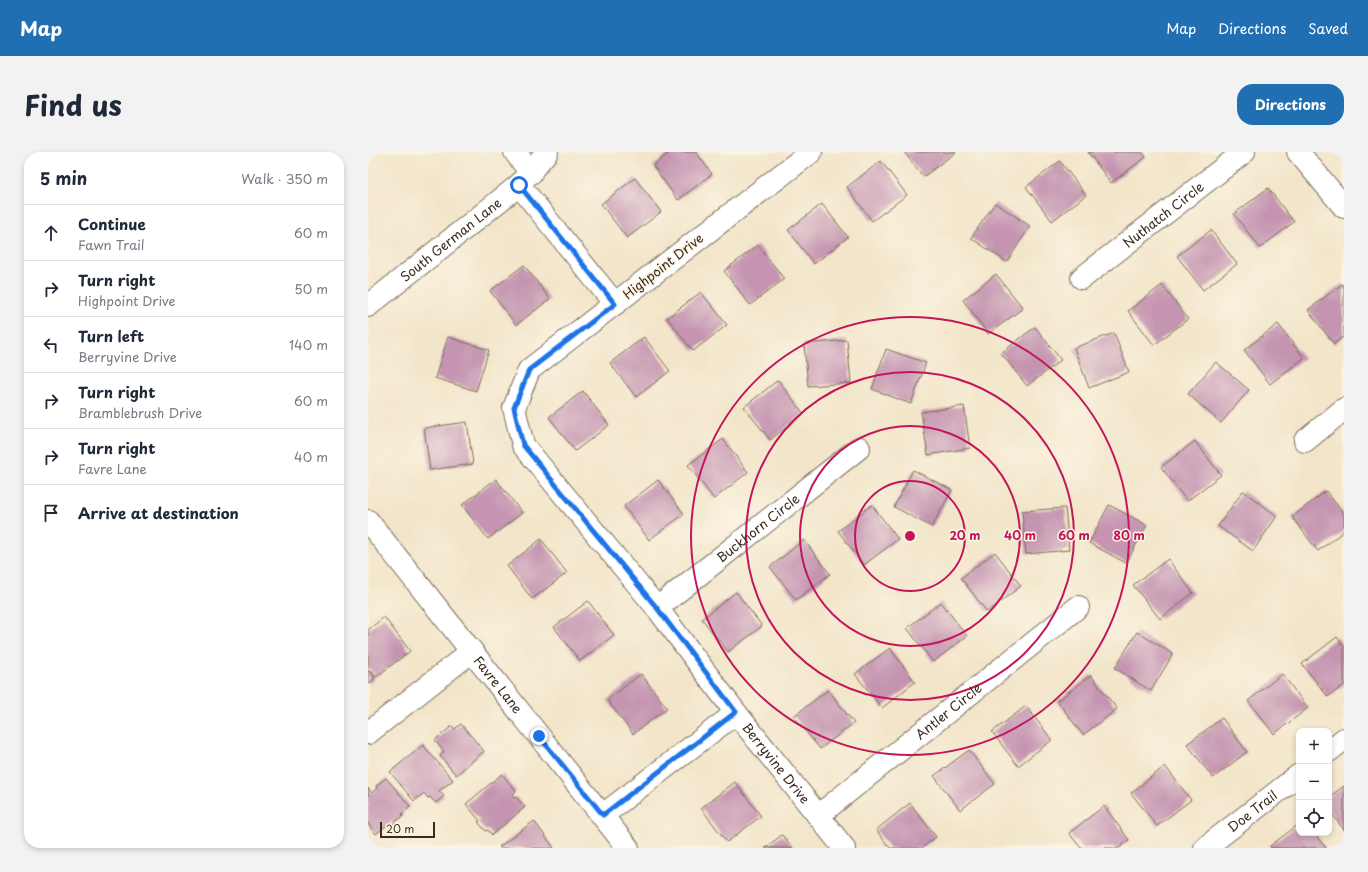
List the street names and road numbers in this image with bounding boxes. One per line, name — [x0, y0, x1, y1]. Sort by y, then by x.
street label: Nuthatch Circle — [1118, 177, 1208, 252]
street label: South German Lane — [396, 193, 505, 286]
street label: Highpoint Drive — [618, 228, 707, 303]
street label: Buckhorn Circle — [712, 489, 803, 566]
street label: Favre Lane — [470, 651, 527, 717]
street label: Antler Circle — [911, 678, 985, 743]
street label: Berryvine Drive — [738, 718, 815, 807]
street label: Doe Trail — [1223, 785, 1281, 836]

